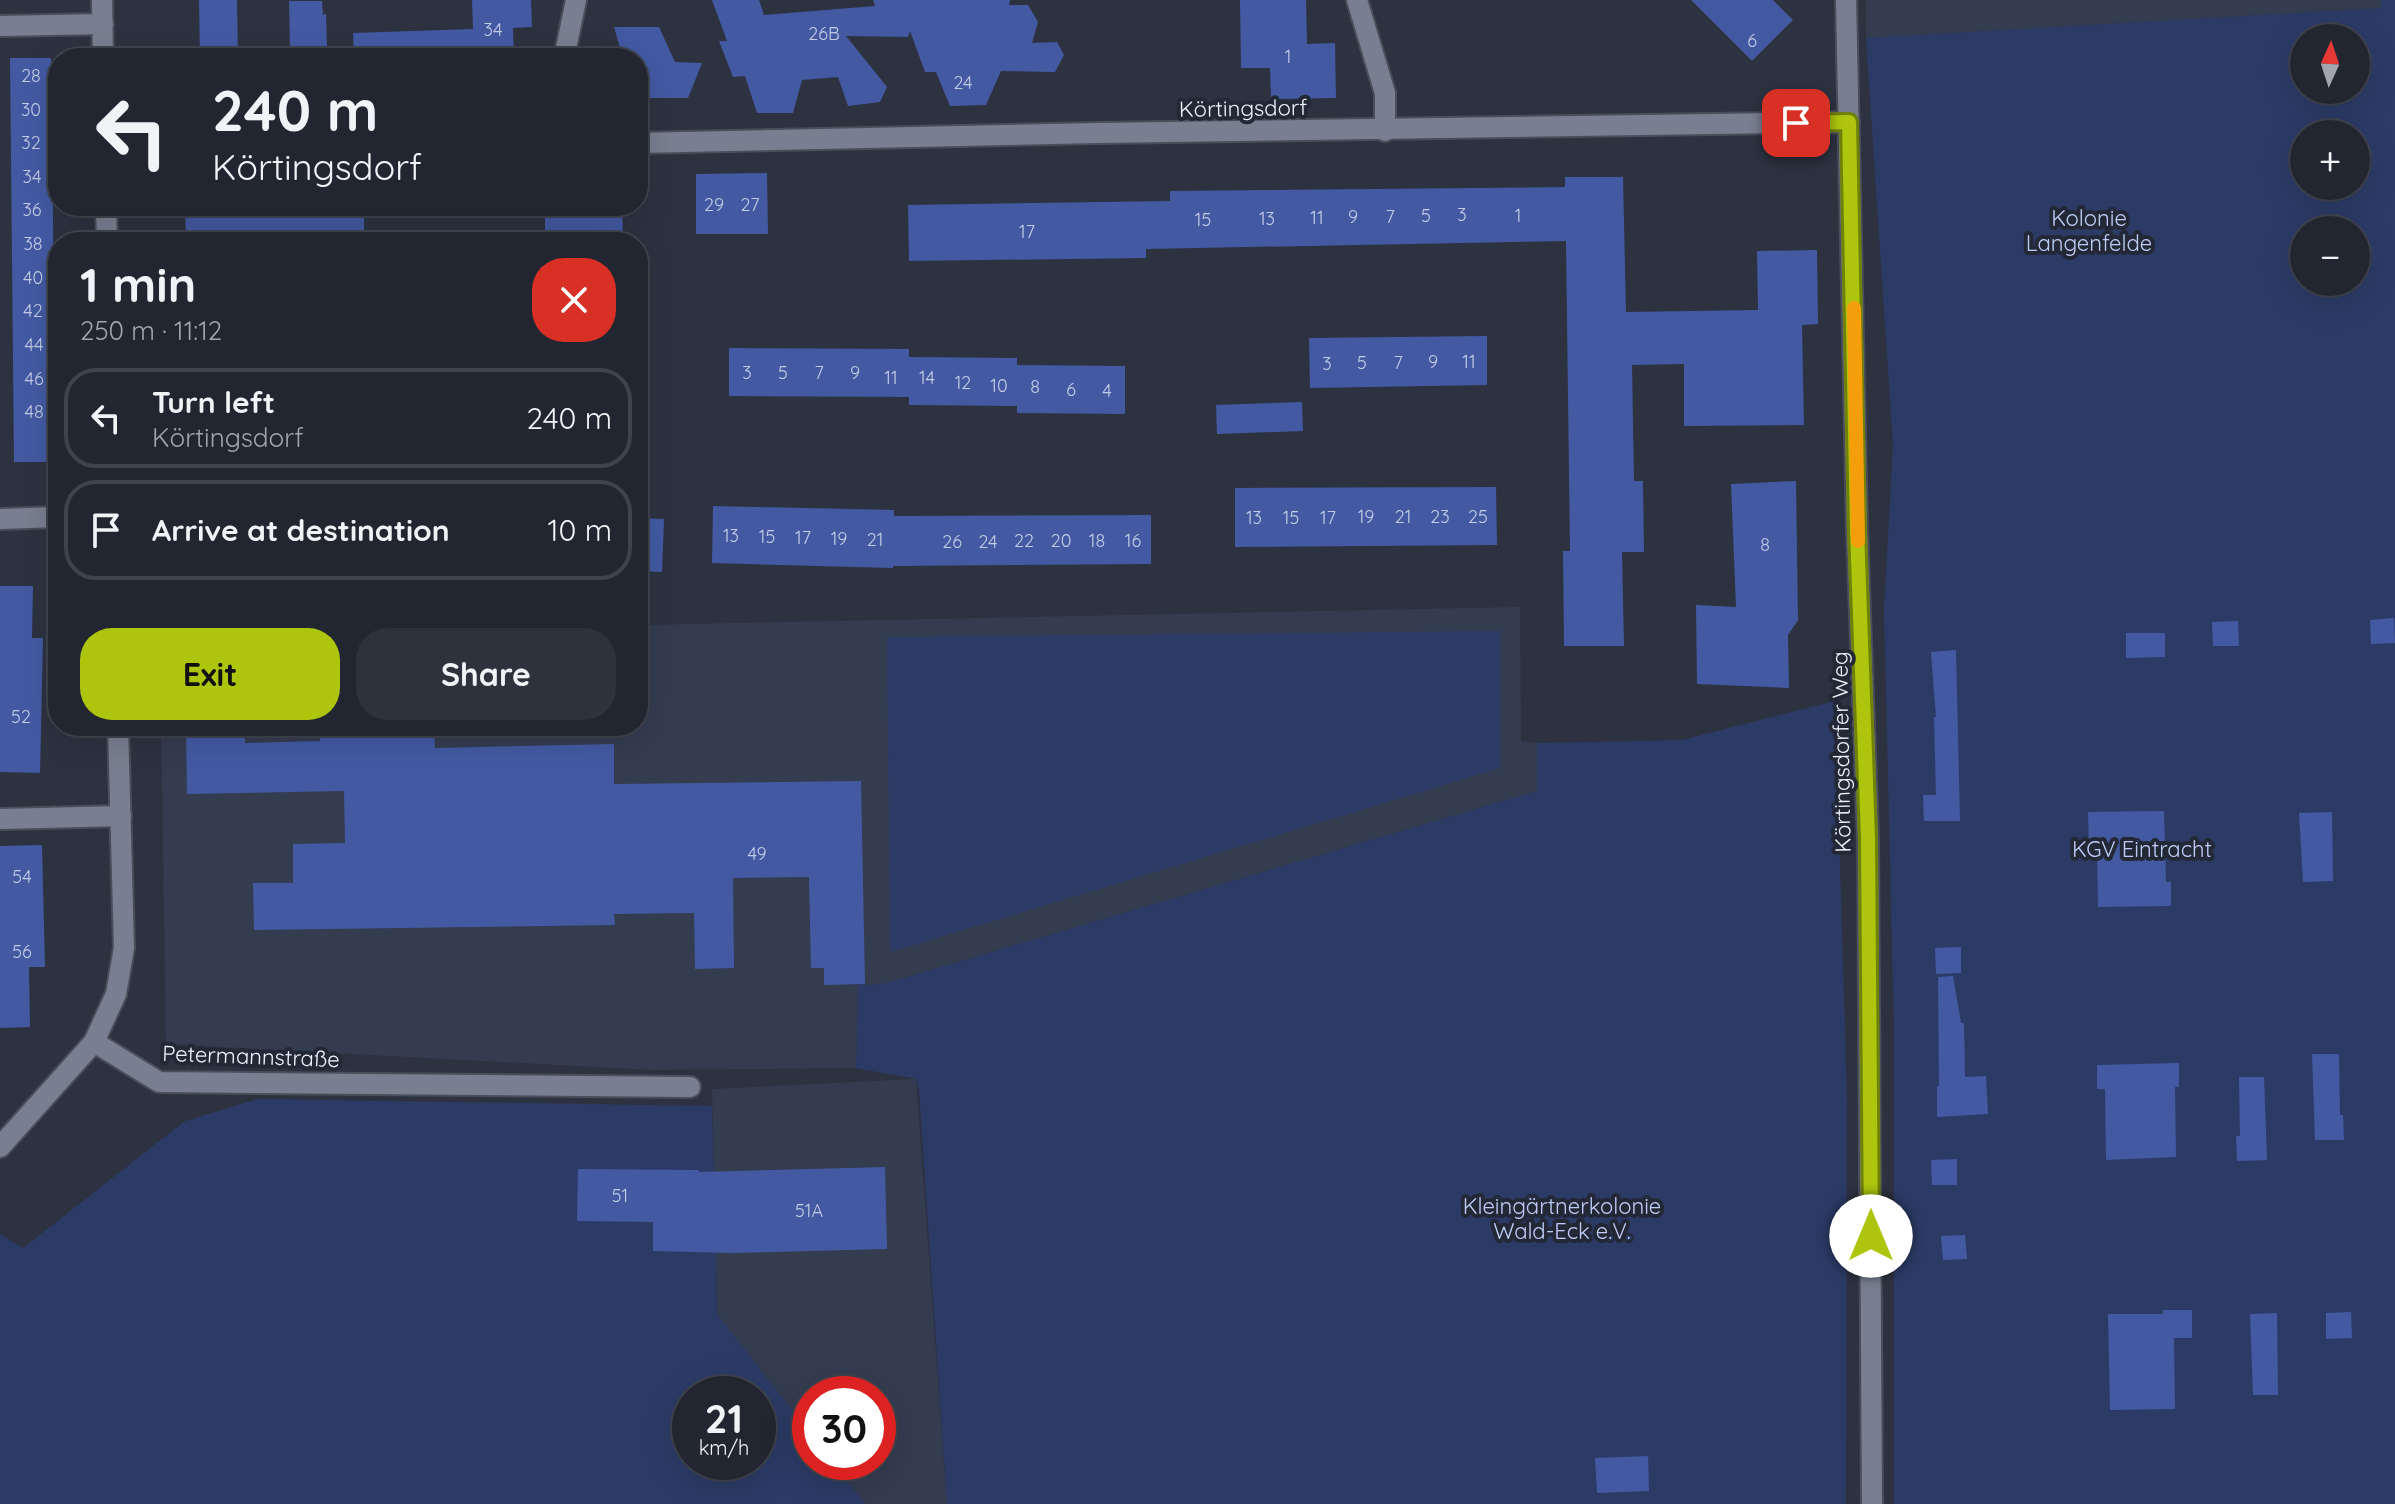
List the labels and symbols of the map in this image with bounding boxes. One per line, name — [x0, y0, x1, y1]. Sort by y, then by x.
house number: 34 — [484, 18, 502, 41]
house number: 26B — [808, 22, 840, 45]
north arrow — [2290, 24, 2370, 104]
house number: 6 — [1747, 29, 1757, 52]
house number: 1 — [1285, 45, 1291, 68]
house number: 28 — [21, 64, 41, 87]
house number: 24 — [953, 71, 973, 94]
pin — [1762, 89, 1830, 157]
street label: Körtingsdorf — [1179, 93, 1307, 123]
house number: 30 — [21, 98, 41, 121]
house number: 32 — [21, 131, 41, 154]
house number: 34 — [23, 165, 41, 188]
house number: 29 — [704, 193, 724, 216]
house number: 27 — [741, 193, 759, 216]
house number: 36 — [22, 198, 42, 221]
house number: 3 — [1457, 203, 1467, 226]
house number: 5 — [1421, 204, 1431, 227]
house number: 1 — [1515, 204, 1521, 227]
park label: Kolonie Langenfelde — [2026, 204, 2152, 257]
house number: 9 — [1348, 205, 1358, 228]
house number: 7 — [1385, 205, 1395, 228]
house number: 11 — [1310, 206, 1324, 229]
house number: 13 — [1259, 207, 1275, 230]
house number: 15 — [1195, 208, 1211, 231]
house number: 17 — [1019, 220, 1035, 243]
house number: 38 — [23, 232, 43, 255]
house number: 40 — [23, 266, 43, 289]
house number: 42 — [23, 299, 43, 322]
house number: 44 — [25, 333, 43, 356]
house number: 9 — [1428, 350, 1438, 373]
house number: 11 — [1462, 350, 1476, 373]
house number: 5 — [1357, 351, 1367, 374]
house number: 7 — [1393, 351, 1403, 374]
house number: 3 — [1322, 352, 1332, 375]
house number: 3 — [742, 361, 752, 384]
house number: 5 — [778, 361, 788, 384]
house number: 7 — [814, 361, 824, 384]
house number: 9 — [850, 361, 860, 384]
house number: 11 — [884, 366, 898, 389]
house number: 14 — [919, 366, 935, 389]
house number: 46 — [24, 367, 44, 390]
house number: 12 — [955, 371, 971, 394]
house number: 10 — [990, 374, 1008, 397]
house number: 8 — [1030, 375, 1040, 398]
house number: 6 — [1066, 378, 1076, 401]
house number: 4 — [1102, 379, 1112, 402]
house number: 48 — [24, 400, 44, 423]
house number: 19 — [1358, 505, 1374, 528]
house number: 21 — [1395, 505, 1411, 528]
house number: 23 — [1430, 505, 1450, 528]
house number: 25 — [1468, 505, 1488, 528]
house number: 13 — [1246, 506, 1262, 529]
house number: 15 — [1283, 506, 1299, 529]
house number: 17 — [1320, 506, 1336, 529]
house number: 13 — [723, 524, 739, 547]
house number: 15 — [759, 525, 775, 548]
house number: 17 — [795, 526, 811, 549]
house number: 19 — [831, 527, 847, 550]
house number: 21 — [867, 528, 883, 551]
house number: 22 — [1014, 529, 1034, 552]
house number: 20 — [1051, 529, 1071, 552]
house number: 18 — [1089, 529, 1105, 552]
house number: 16 — [1125, 529, 1141, 552]
house number: 26 — [942, 530, 962, 553]
house number: 24 — [978, 530, 998, 553]
house number: 8 — [1760, 533, 1770, 556]
street label: Körtingsdorfer Weg — [1825, 651, 1857, 853]
house number: 52 — [11, 705, 31, 728]
park label: KGV Eintracht — [2072, 835, 2212, 863]
house number: 49 — [747, 842, 767, 865]
house number: 54 — [12, 865, 32, 888]
house number: 56 — [12, 940, 32, 963]
street label: Petermannstraße — [162, 1039, 340, 1073]
house number: 51 — [612, 1184, 628, 1207]
park label: Kleingärtnerkolonie Wald-Eck e.V. — [1463, 1192, 1661, 1245]
position arrow — [1829, 1194, 1913, 1278]
house number: 51A — [795, 1199, 823, 1222]
speed limit sign: 30 — [792, 1376, 896, 1480]

